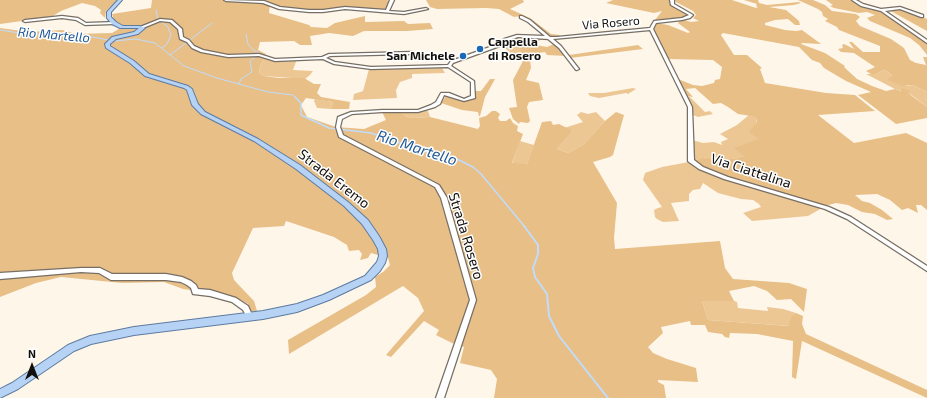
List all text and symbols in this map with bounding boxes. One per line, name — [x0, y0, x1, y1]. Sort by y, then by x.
street label: Via Rosero — [582, 13, 640, 33]
water label: Rio Martello — [17, 24, 91, 46]
place label: Cappella di Rosero — [488, 35, 541, 63]
marker: Cappella di Rosero — [475, 44, 485, 54]
place label: San Michele — [386, 49, 455, 63]
marker: San Michele — [458, 51, 468, 61]
water label: Rio Martello — [375, 127, 459, 169]
street label: Strada Eremo — [295, 146, 373, 212]
street label: Via Ciattalina — [709, 150, 793, 192]
street label: Strada Rosero — [445, 191, 487, 281]
north arrow — [12, 346, 52, 386]
text: N — [28, 347, 36, 360]

